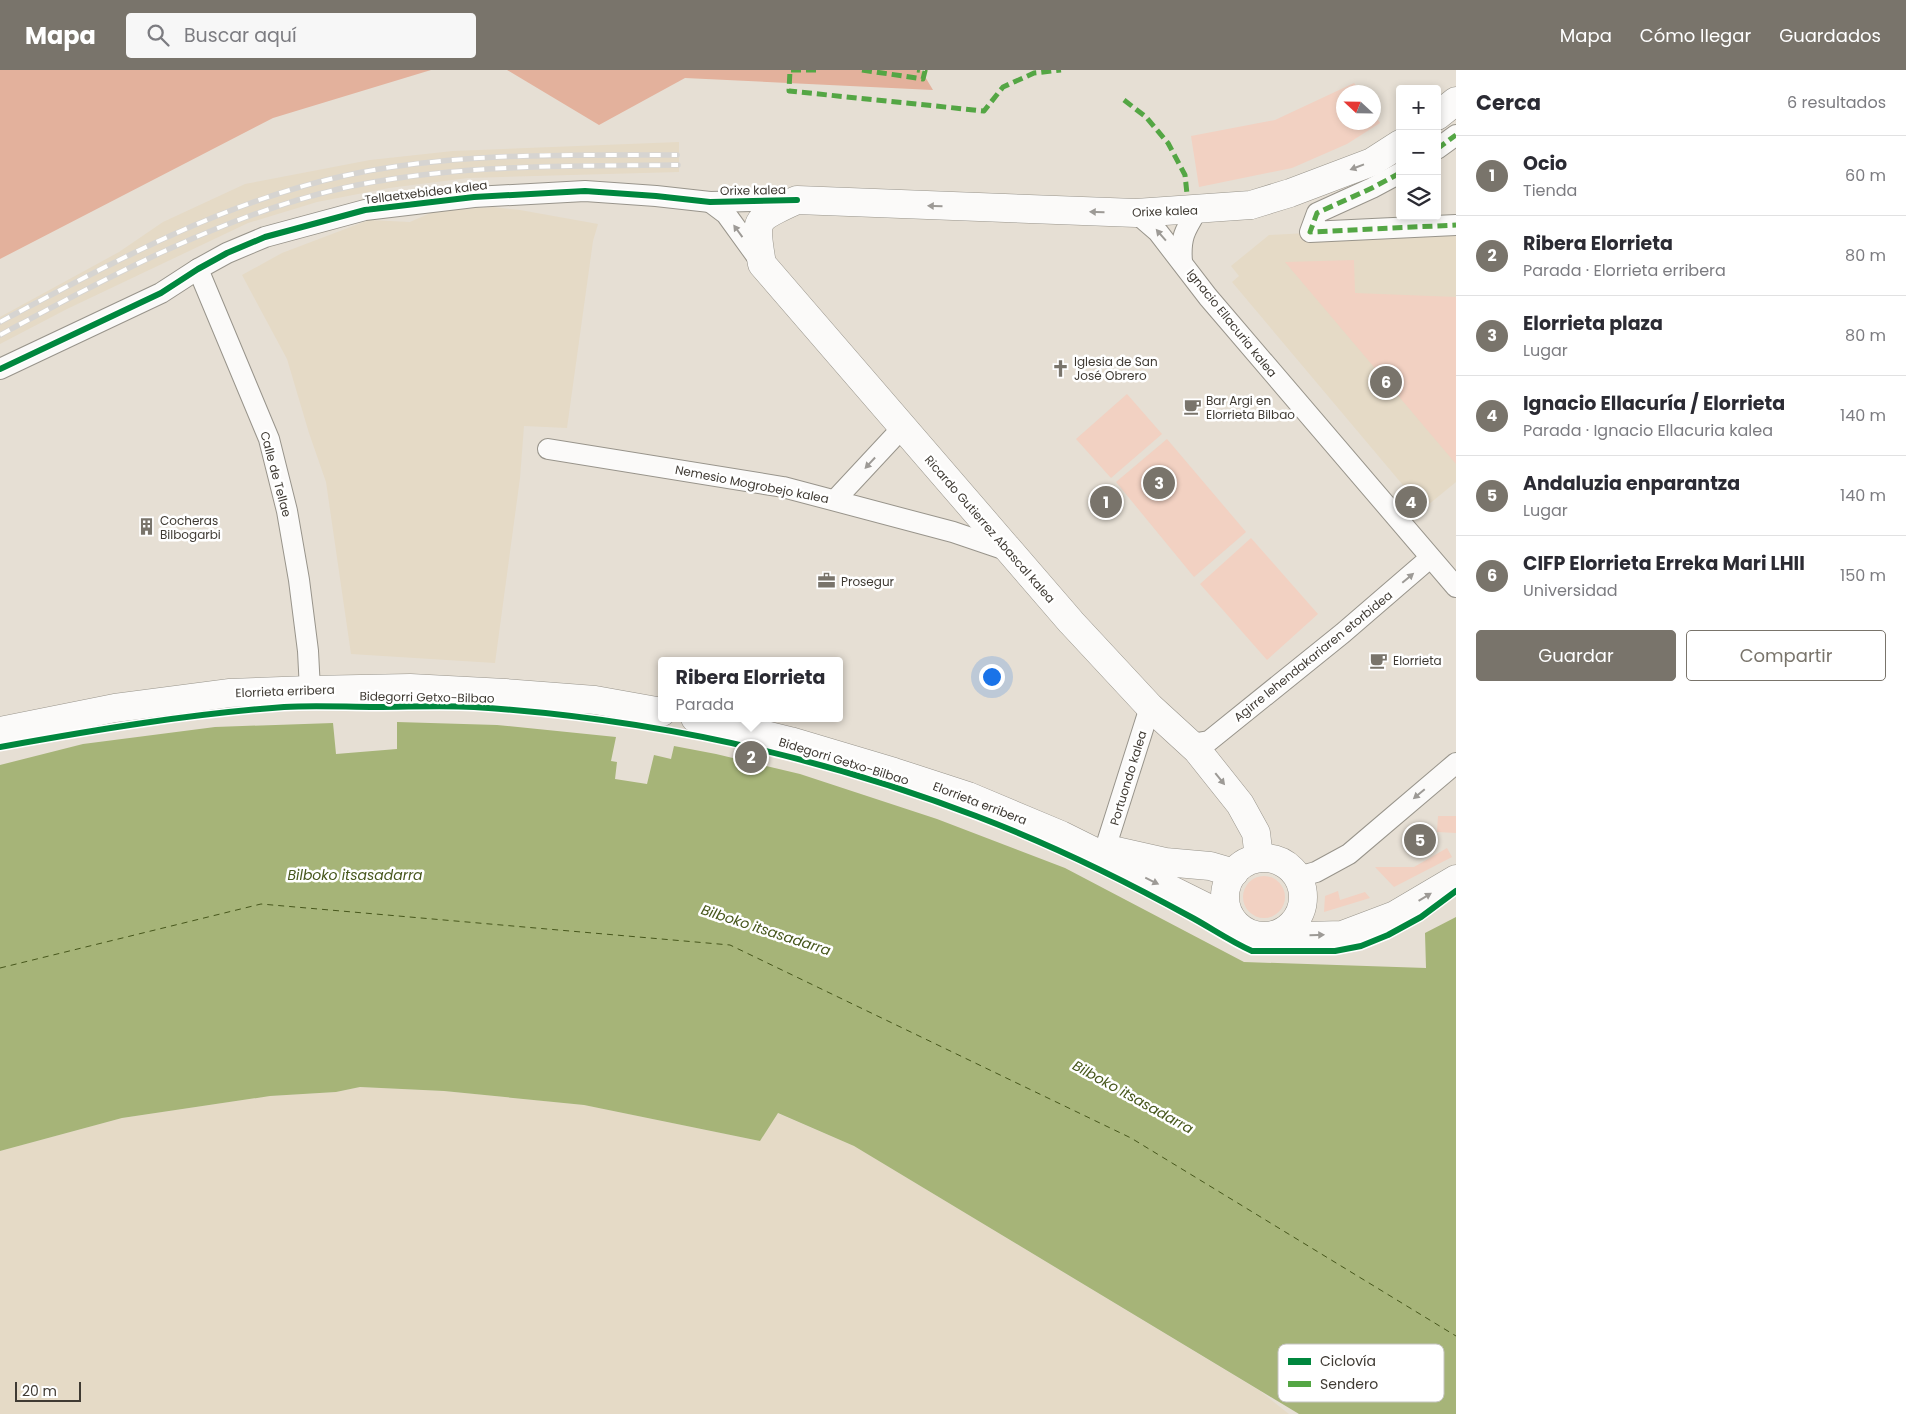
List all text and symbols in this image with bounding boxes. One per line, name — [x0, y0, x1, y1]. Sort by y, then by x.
search box — [126, 13, 476, 58]
text: Mapa — [25, 19, 96, 52]
icon: search — [144, 21, 172, 49]
text: Buscar aquí — [184, 22, 297, 49]
text: Mapa — [1560, 23, 1612, 48]
text: Cómo llegar — [1640, 23, 1751, 48]
text: Guardados — [1779, 23, 1881, 48]
north arrow — [1336, 85, 1381, 130]
map controls — [1396, 85, 1441, 220]
button: + — [1396, 85, 1441, 130]
text: Cerca — [1476, 88, 1541, 117]
text: 6 resultados — [1787, 91, 1886, 114]
button: − — [1396, 130, 1441, 175]
text: Ocio — [1523, 150, 1567, 177]
one-way arrow — [1349, 163, 1364, 171]
text: 1 — [1489, 164, 1495, 187]
text: 60 m — [1845, 164, 1886, 187]
button: layers — [1396, 175, 1441, 220]
street label: Tellaetxebidea kalea — [364, 176, 488, 208]
text: Tienda — [1523, 179, 1577, 202]
street label: Orixe kalea — [720, 181, 786, 199]
one-way arrow — [927, 201, 943, 209]
street label: Orixe kalea — [1132, 201, 1198, 221]
one-way arrow — [1089, 208, 1105, 216]
one-way arrow — [733, 224, 743, 238]
one-way arrow — [1155, 230, 1167, 242]
text: Ribera Elorrieta — [1523, 230, 1673, 257]
text: 2 — [1487, 244, 1497, 267]
text: 80 m — [1845, 244, 1886, 267]
text: Parada · Elorrieta erribera — [1523, 259, 1726, 282]
street label: Ignacio Ellacuria kalea — [1183, 265, 1281, 381]
text: Elorrieta plaza — [1523, 310, 1663, 337]
text: 3 — [1487, 324, 1497, 347]
text: 80 m — [1845, 324, 1886, 347]
text: Lugar — [1523, 339, 1568, 362]
place label: Iglesia de San José Obrero — [1074, 353, 1158, 384]
church icon: Iglesia de San José Obrero — [1050, 358, 1070, 378]
pin: 6 — [1370, 363, 1402, 401]
text: Ignacio Ellacuría / Elorrieta — [1523, 390, 1785, 417]
place label: Bar Argi en Elorrieta Bilbao — [1206, 392, 1295, 423]
cafe icon: Bar Argi en Elorrieta Bilbao — [1182, 397, 1202, 417]
text: 4 — [1487, 404, 1497, 427]
text: 140 m — [1840, 404, 1886, 427]
text: Parada · Ignacio Ellacuria kalea — [1523, 419, 1773, 442]
street label: Calle de Tellae — [256, 429, 296, 519]
street label: Ricardo Gutierrez Abascal kalea — [921, 451, 1059, 607]
one-way arrow — [864, 456, 876, 468]
street label: Nemesio Mogrobejo kalea — [674, 461, 830, 507]
pin: 3 — [1143, 464, 1175, 502]
text: Andaluzia enparantza — [1523, 470, 1740, 497]
pin: 1 — [1090, 483, 1122, 521]
pin: 4 — [1395, 483, 1427, 521]
text: 5 — [1487, 484, 1497, 507]
text: 140 m — [1840, 484, 1886, 507]
text: Lugar — [1523, 499, 1568, 522]
place label: Cocheras Bilbogarbi — [160, 512, 221, 543]
building icon: Cocheras Bilbogarbi — [136, 517, 156, 537]
text: CIFP Elorrieta Erreka Mari LHII — [1523, 550, 1805, 577]
text: 6 — [1487, 564, 1497, 587]
text: 150 m — [1840, 564, 1886, 587]
office icon: Prosegur — [817, 571, 837, 591]
one-way arrow — [1402, 572, 1415, 583]
place label: Prosegur — [841, 573, 895, 590]
text: Universidad — [1523, 579, 1618, 602]
street label: Agirre lehendakariaren etorbidea — [1230, 587, 1396, 725]
button: Guardar — [1476, 630, 1676, 681]
button: Compartir — [1686, 630, 1886, 681]
cafe icon: Elorrieta — [1369, 650, 1389, 670]
place label: Elorrieta — [1393, 652, 1442, 669]
popup — [658, 657, 843, 722]
text: Ribera Elorrieta — [676, 664, 825, 691]
your location — [979, 664, 1005, 690]
street label: Elorrieta erribera — [235, 681, 335, 701]
street label: Bidegorri Getxo-Bilbao — [359, 687, 495, 707]
text: Parada — [676, 693, 734, 716]
street label: Portuondo kalea — [1105, 729, 1151, 827]
street label: Bidegorri Getxo-Bilbao — [777, 733, 911, 789]
pin: 2 — [735, 738, 767, 776]
one-way arrow — [1215, 772, 1225, 786]
street label: Elorrieta erribera — [931, 777, 1029, 829]
one-way arrow — [1413, 788, 1425, 800]
pin: 5 — [1404, 821, 1436, 859]
water label: Bilboko itsasadarra — [287, 865, 423, 885]
one-way arrow — [1145, 877, 1159, 885]
one-way arrow — [1419, 893, 1432, 902]
water label: Bilboko itsasadarra — [699, 900, 834, 961]
one-way arrow — [1309, 931, 1325, 939]
water label: Bilboko itsasadarra — [1069, 1055, 1197, 1139]
legend — [1278, 1344, 1444, 1402]
text: Ciclovía — [1320, 1351, 1376, 1371]
text: Sendero — [1320, 1374, 1378, 1394]
scale bar — [15, 1379, 81, 1402]
text: 20 m — [22, 1381, 57, 1401]

